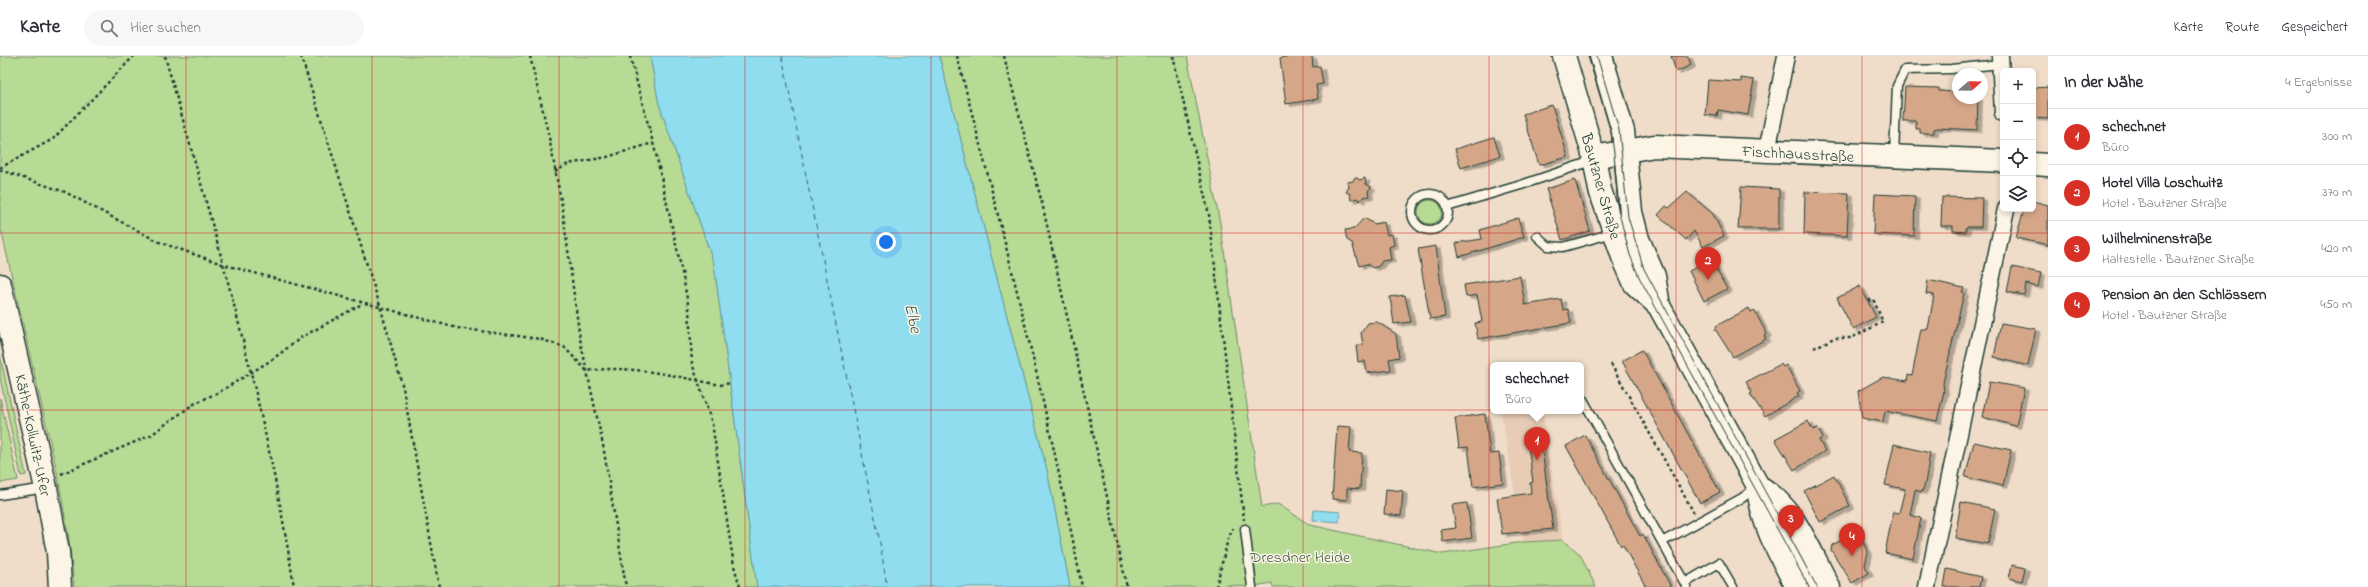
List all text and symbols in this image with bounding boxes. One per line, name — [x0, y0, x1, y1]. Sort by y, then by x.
search box — [84, 10, 364, 46]
text: Karte — [20, 14, 60, 41]
icon: search — [98, 17, 120, 39]
text: Hier suchen — [130, 17, 201, 39]
text: Karte — [2174, 17, 2203, 38]
text: Route — [2225, 17, 2259, 38]
text: Gespeichert — [2281, 17, 2348, 38]
north arrow — [1952, 68, 1988, 104]
map controls — [2000, 68, 2036, 212]
button: + — [2000, 68, 2036, 104]
text: In der Nähe — [2064, 70, 2143, 95]
text: 4 Ergebnisse — [2285, 73, 2352, 92]
button: − — [2000, 104, 2036, 140]
text: schech.net — [2102, 116, 2166, 138]
text: 1 — [2075, 127, 2079, 146]
text: 300 m — [2322, 127, 2352, 146]
street label: Bautzner Straße — [1573, 130, 1627, 243]
text: Büro — [2102, 138, 2129, 157]
street label: Fischhausstraße — [1740, 140, 1855, 170]
button: locate — [2000, 140, 2036, 176]
text: Hotel Villa Loschwitz — [2102, 172, 2223, 194]
button: layers — [2000, 176, 2036, 212]
text: 2 — [2074, 183, 2080, 202]
text: 370 m — [2322, 183, 2352, 202]
text: Hotel · Bautzner Straße — [2102, 194, 2227, 213]
text: Wilhelminenstraße — [2102, 228, 2212, 250]
your location — [876, 232, 896, 252]
text: 3 — [2074, 239, 2080, 258]
text: 420 m — [2321, 239, 2352, 258]
pin: 2 — [1695, 247, 1721, 280]
text: Haltestelle · Bautzner Straße — [2102, 250, 2254, 269]
text: Pension an den Schlössern — [2102, 284, 2267, 306]
text: 4 — [2074, 295, 2080, 314]
text: 450 m — [2320, 295, 2352, 314]
water label: Elbe — [897, 301, 928, 337]
text: Hotel · Bautzner Straße — [2102, 306, 2227, 325]
popup — [1490, 362, 1584, 414]
text: schech.net — [1505, 368, 1569, 390]
street label: Käthe-Kollwitz-Ufer — [7, 372, 57, 499]
text: Büro — [1505, 390, 1532, 409]
pin: 1 — [1524, 427, 1550, 460]
pin: 3 — [1778, 505, 1804, 538]
pin: 4 — [1839, 523, 1865, 556]
park label: Dresdner Heide — [1249, 546, 1351, 570]

